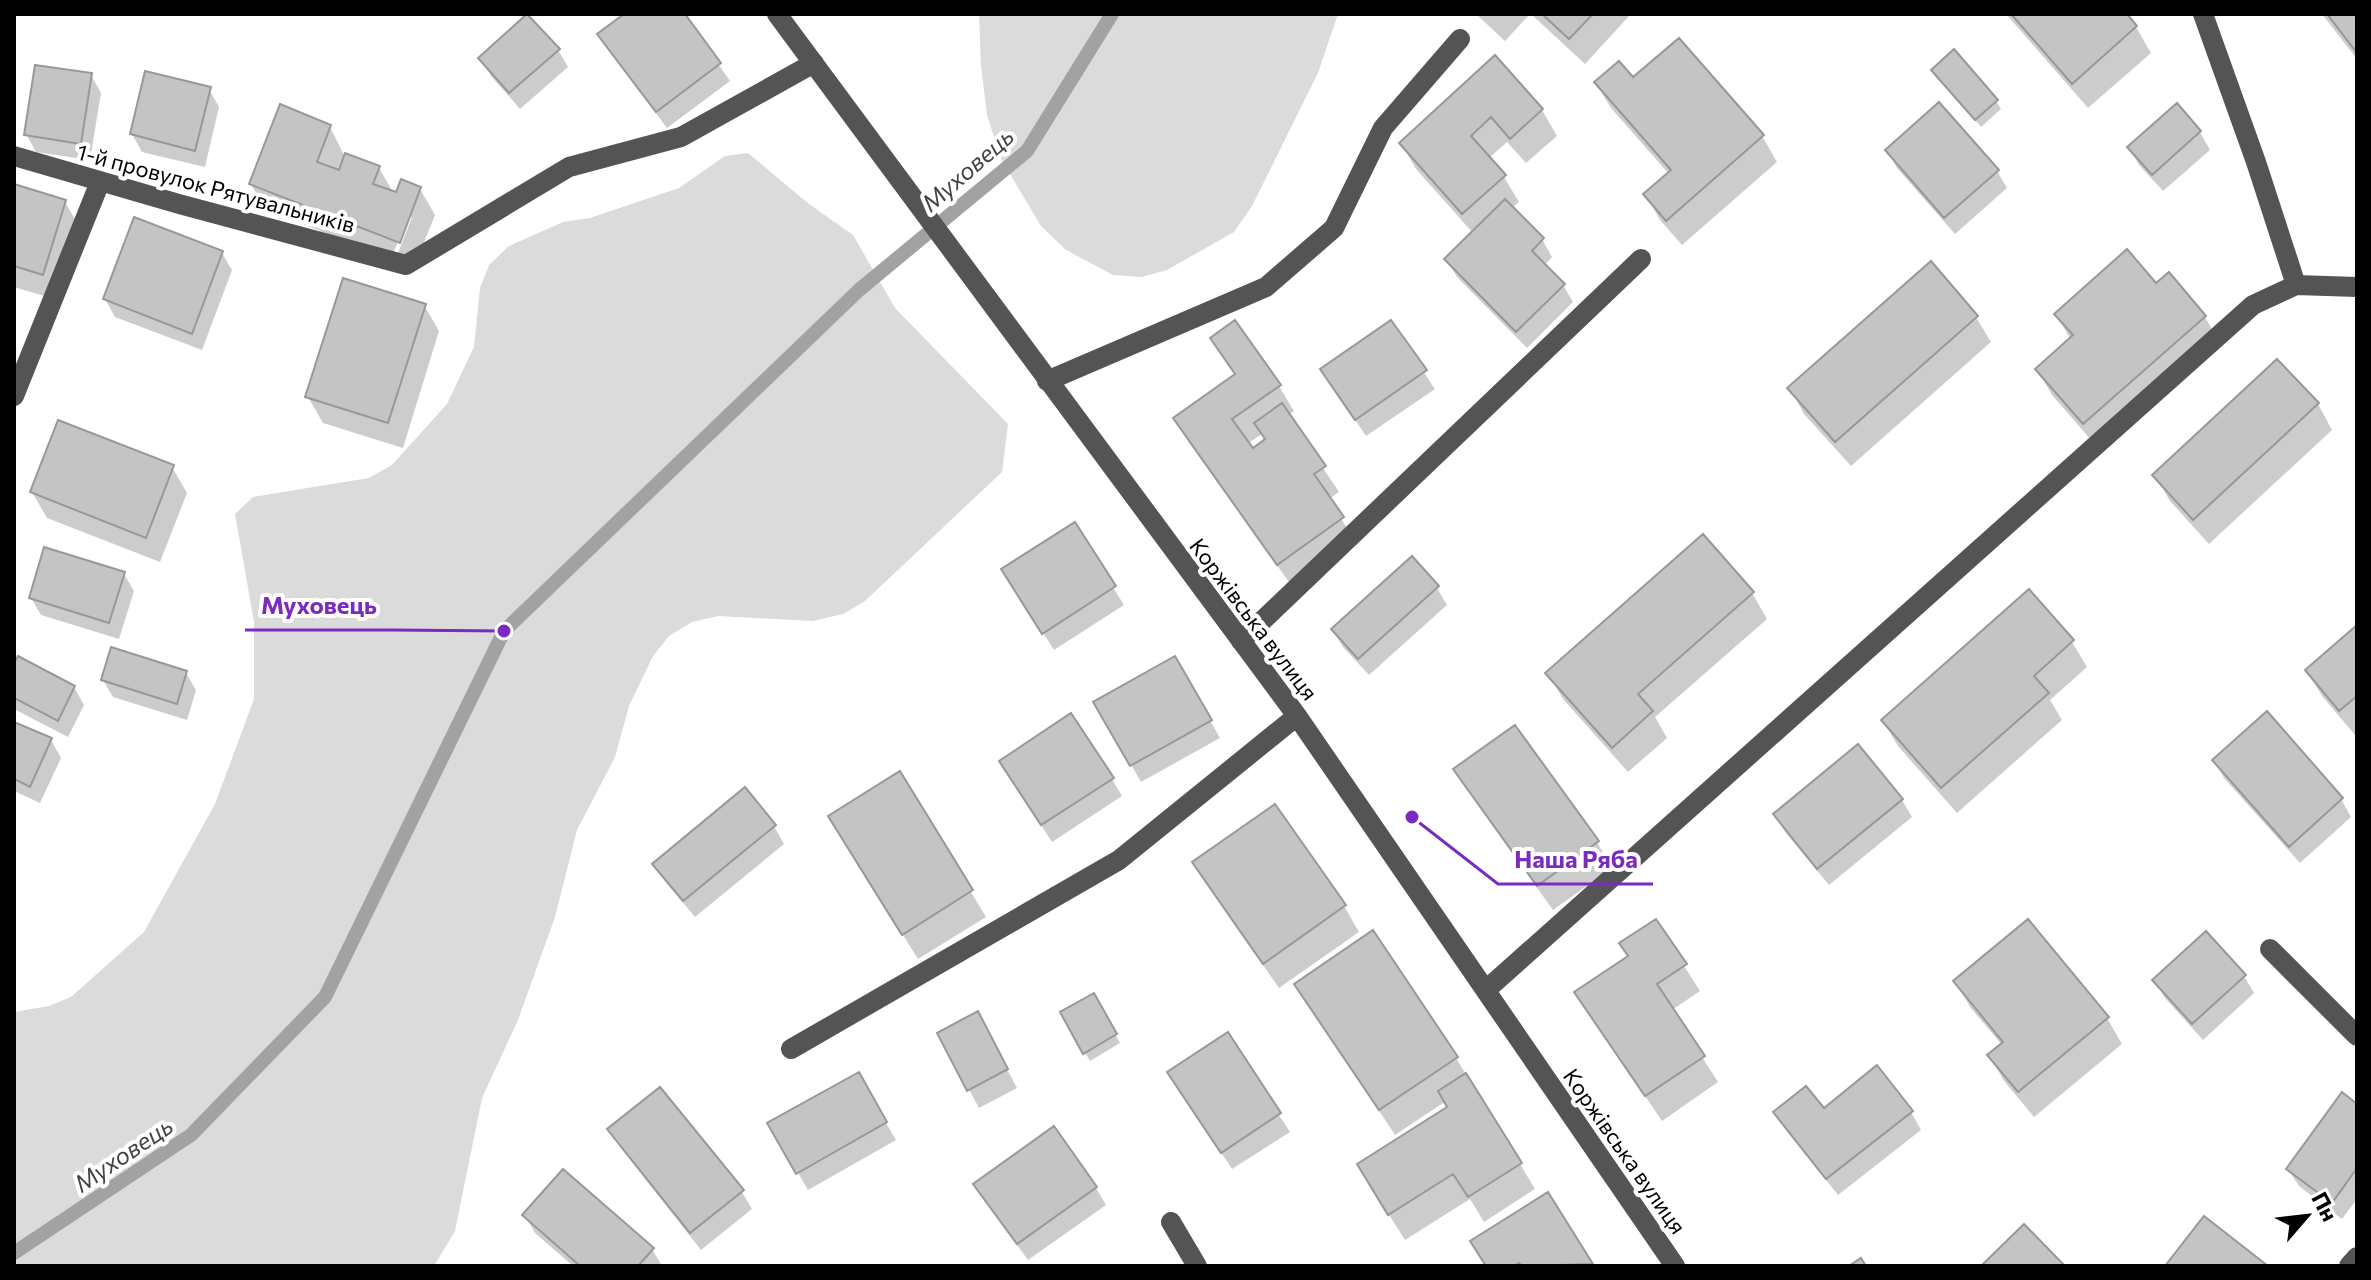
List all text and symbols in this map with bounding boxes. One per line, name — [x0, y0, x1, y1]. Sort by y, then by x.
water label: Муховець — [915, 121, 1019, 217]
street label: 1-й провулок Рятувальників — [74, 138, 358, 238]
street label: Коржівська вулиця — [1184, 533, 1324, 705]
callout: Муховець — [245, 582, 393, 630]
text: Муховець — [261, 590, 377, 619]
callout: Наша Ряба — [1498, 836, 1653, 884]
text: Наша Ряба — [1514, 844, 1638, 873]
street label: Коржівська вулиця — [1558, 1063, 1692, 1239]
water label: Муховець — [68, 1110, 178, 1198]
north arrow — [2267, 1176, 2347, 1256]
text: Пн — [2306, 1187, 2344, 1226]

